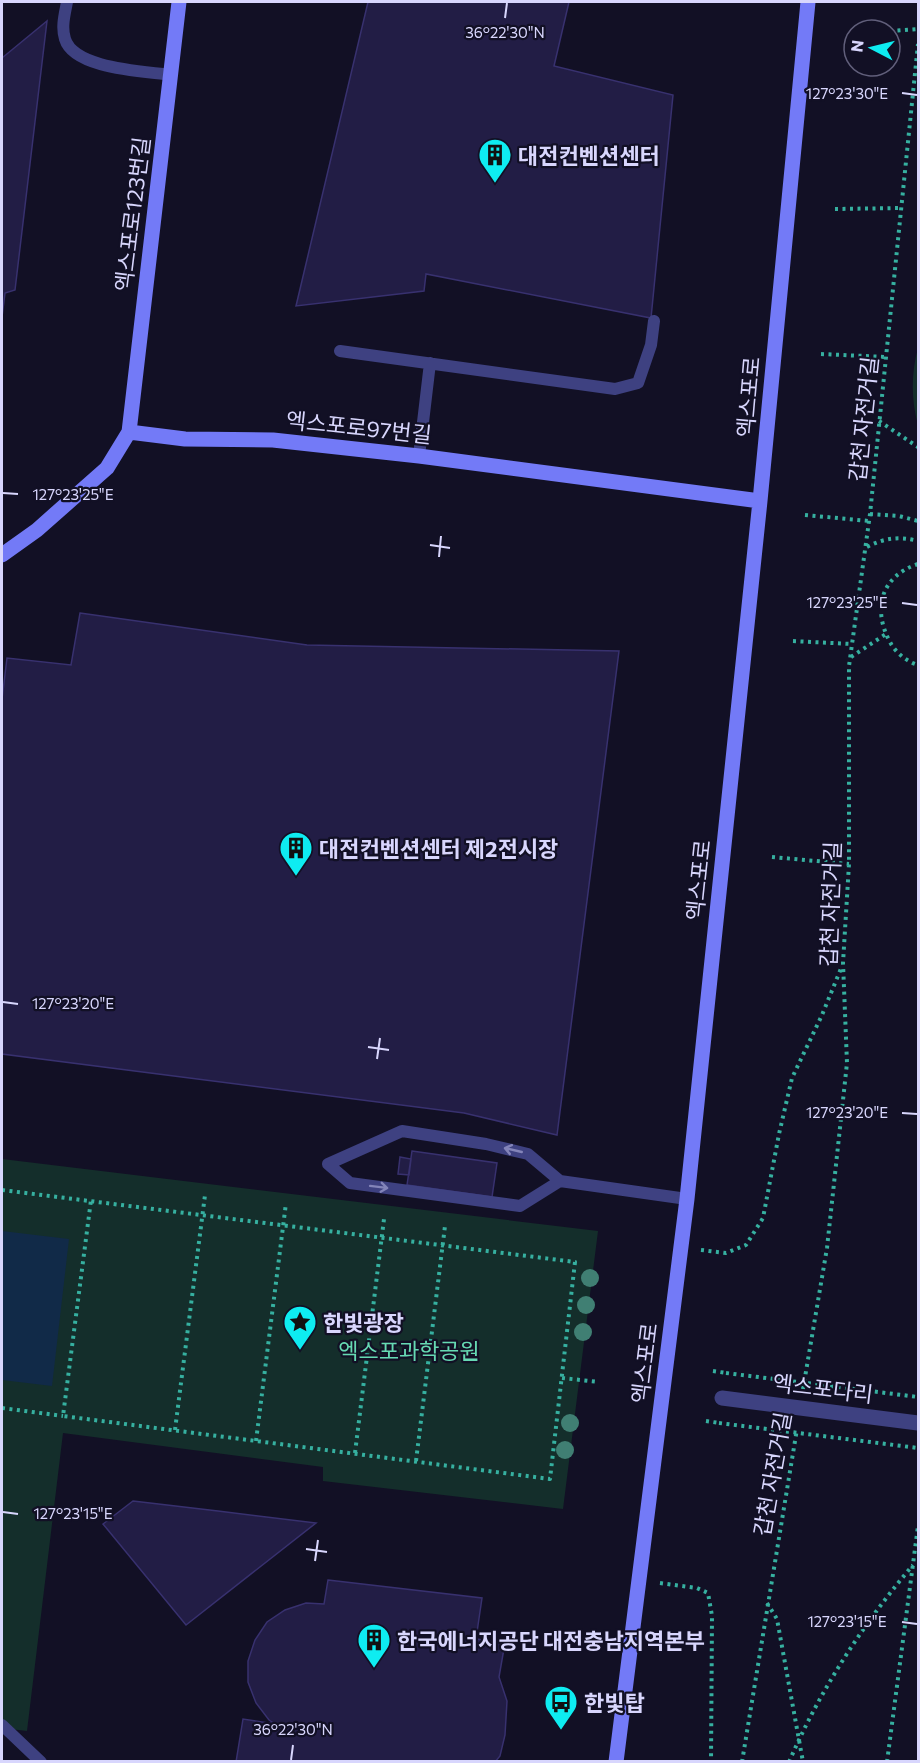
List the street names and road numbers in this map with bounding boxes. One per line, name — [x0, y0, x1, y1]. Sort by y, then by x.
street label: 엑스포로123번길 — [109, 135, 155, 293]
street label: 엑스포로 — [731, 355, 765, 439]
street label: 갑천 자전거길 — [843, 355, 883, 483]
street label: 엑스포로97번길 — [285, 406, 433, 448]
street label: 엑스포로 — [680, 838, 716, 922]
street label: 갑천 자전거길 — [814, 841, 846, 967]
street label: 엑스포로 — [626, 1321, 662, 1405]
street label: 엑스포다리 — [771, 1368, 875, 1408]
street label: 갑천 자전거길 — [748, 1410, 796, 1538]

